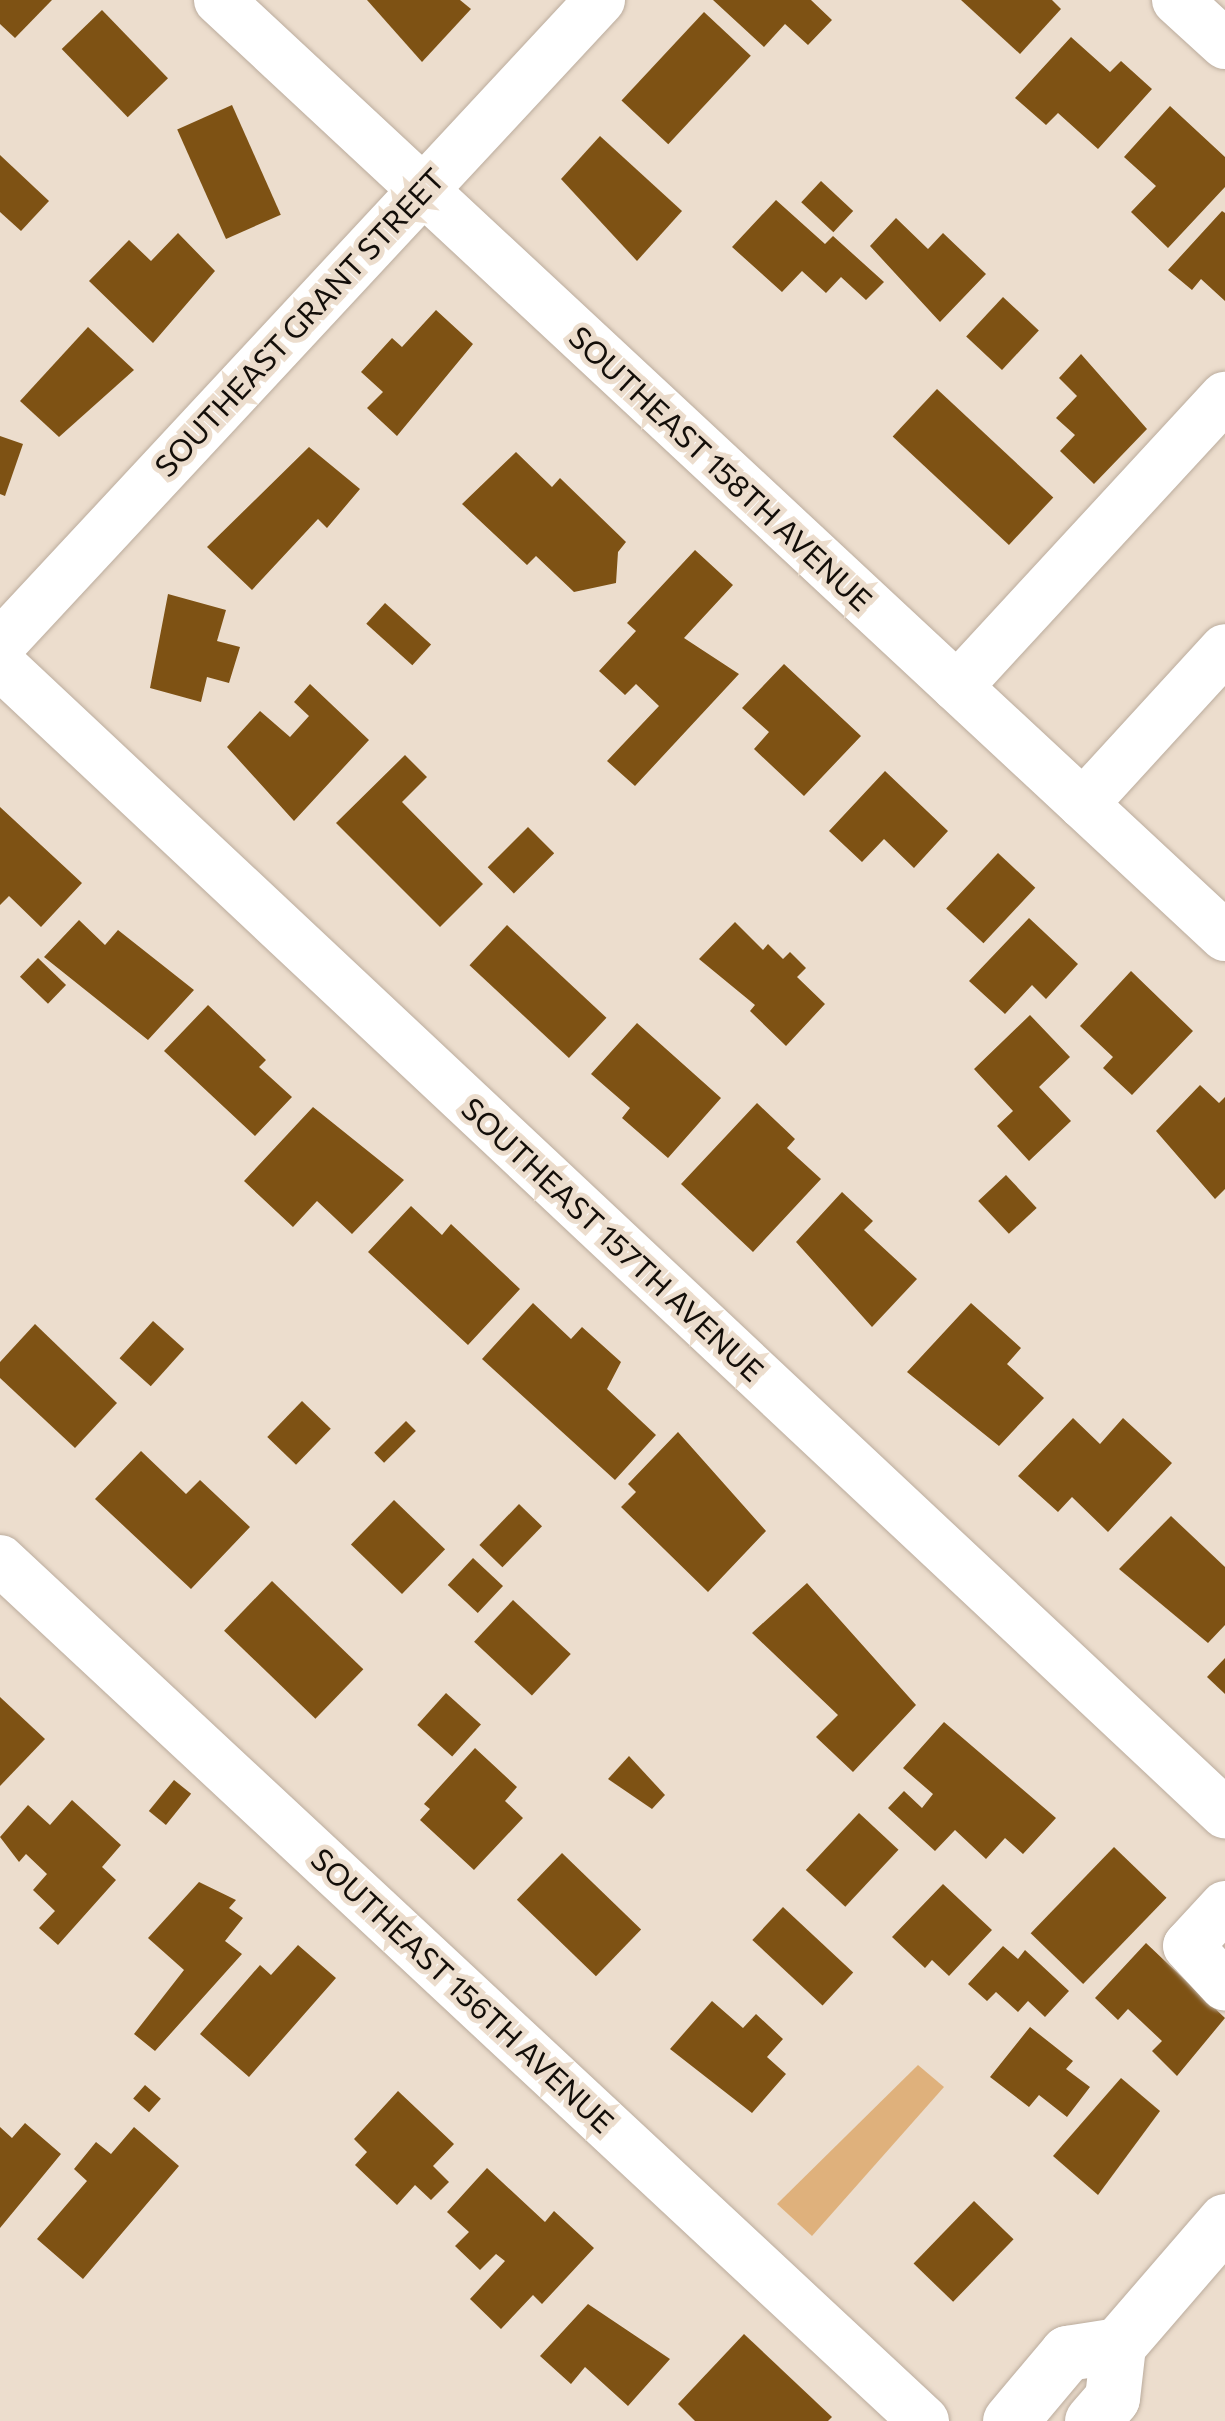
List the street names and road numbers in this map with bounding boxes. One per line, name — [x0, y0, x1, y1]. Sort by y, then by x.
street label: SOUTHEAST GRANT STREET — [147, 160, 451, 484]
street label: SOUTHEAST 158TH AVENUE — [562, 318, 880, 618]
street label: SOUTHEAST 157TH AVENUE — [455, 1090, 771, 1388]
street label: SOUTHEAST 156TH AVENUE — [304, 1840, 622, 2140]

